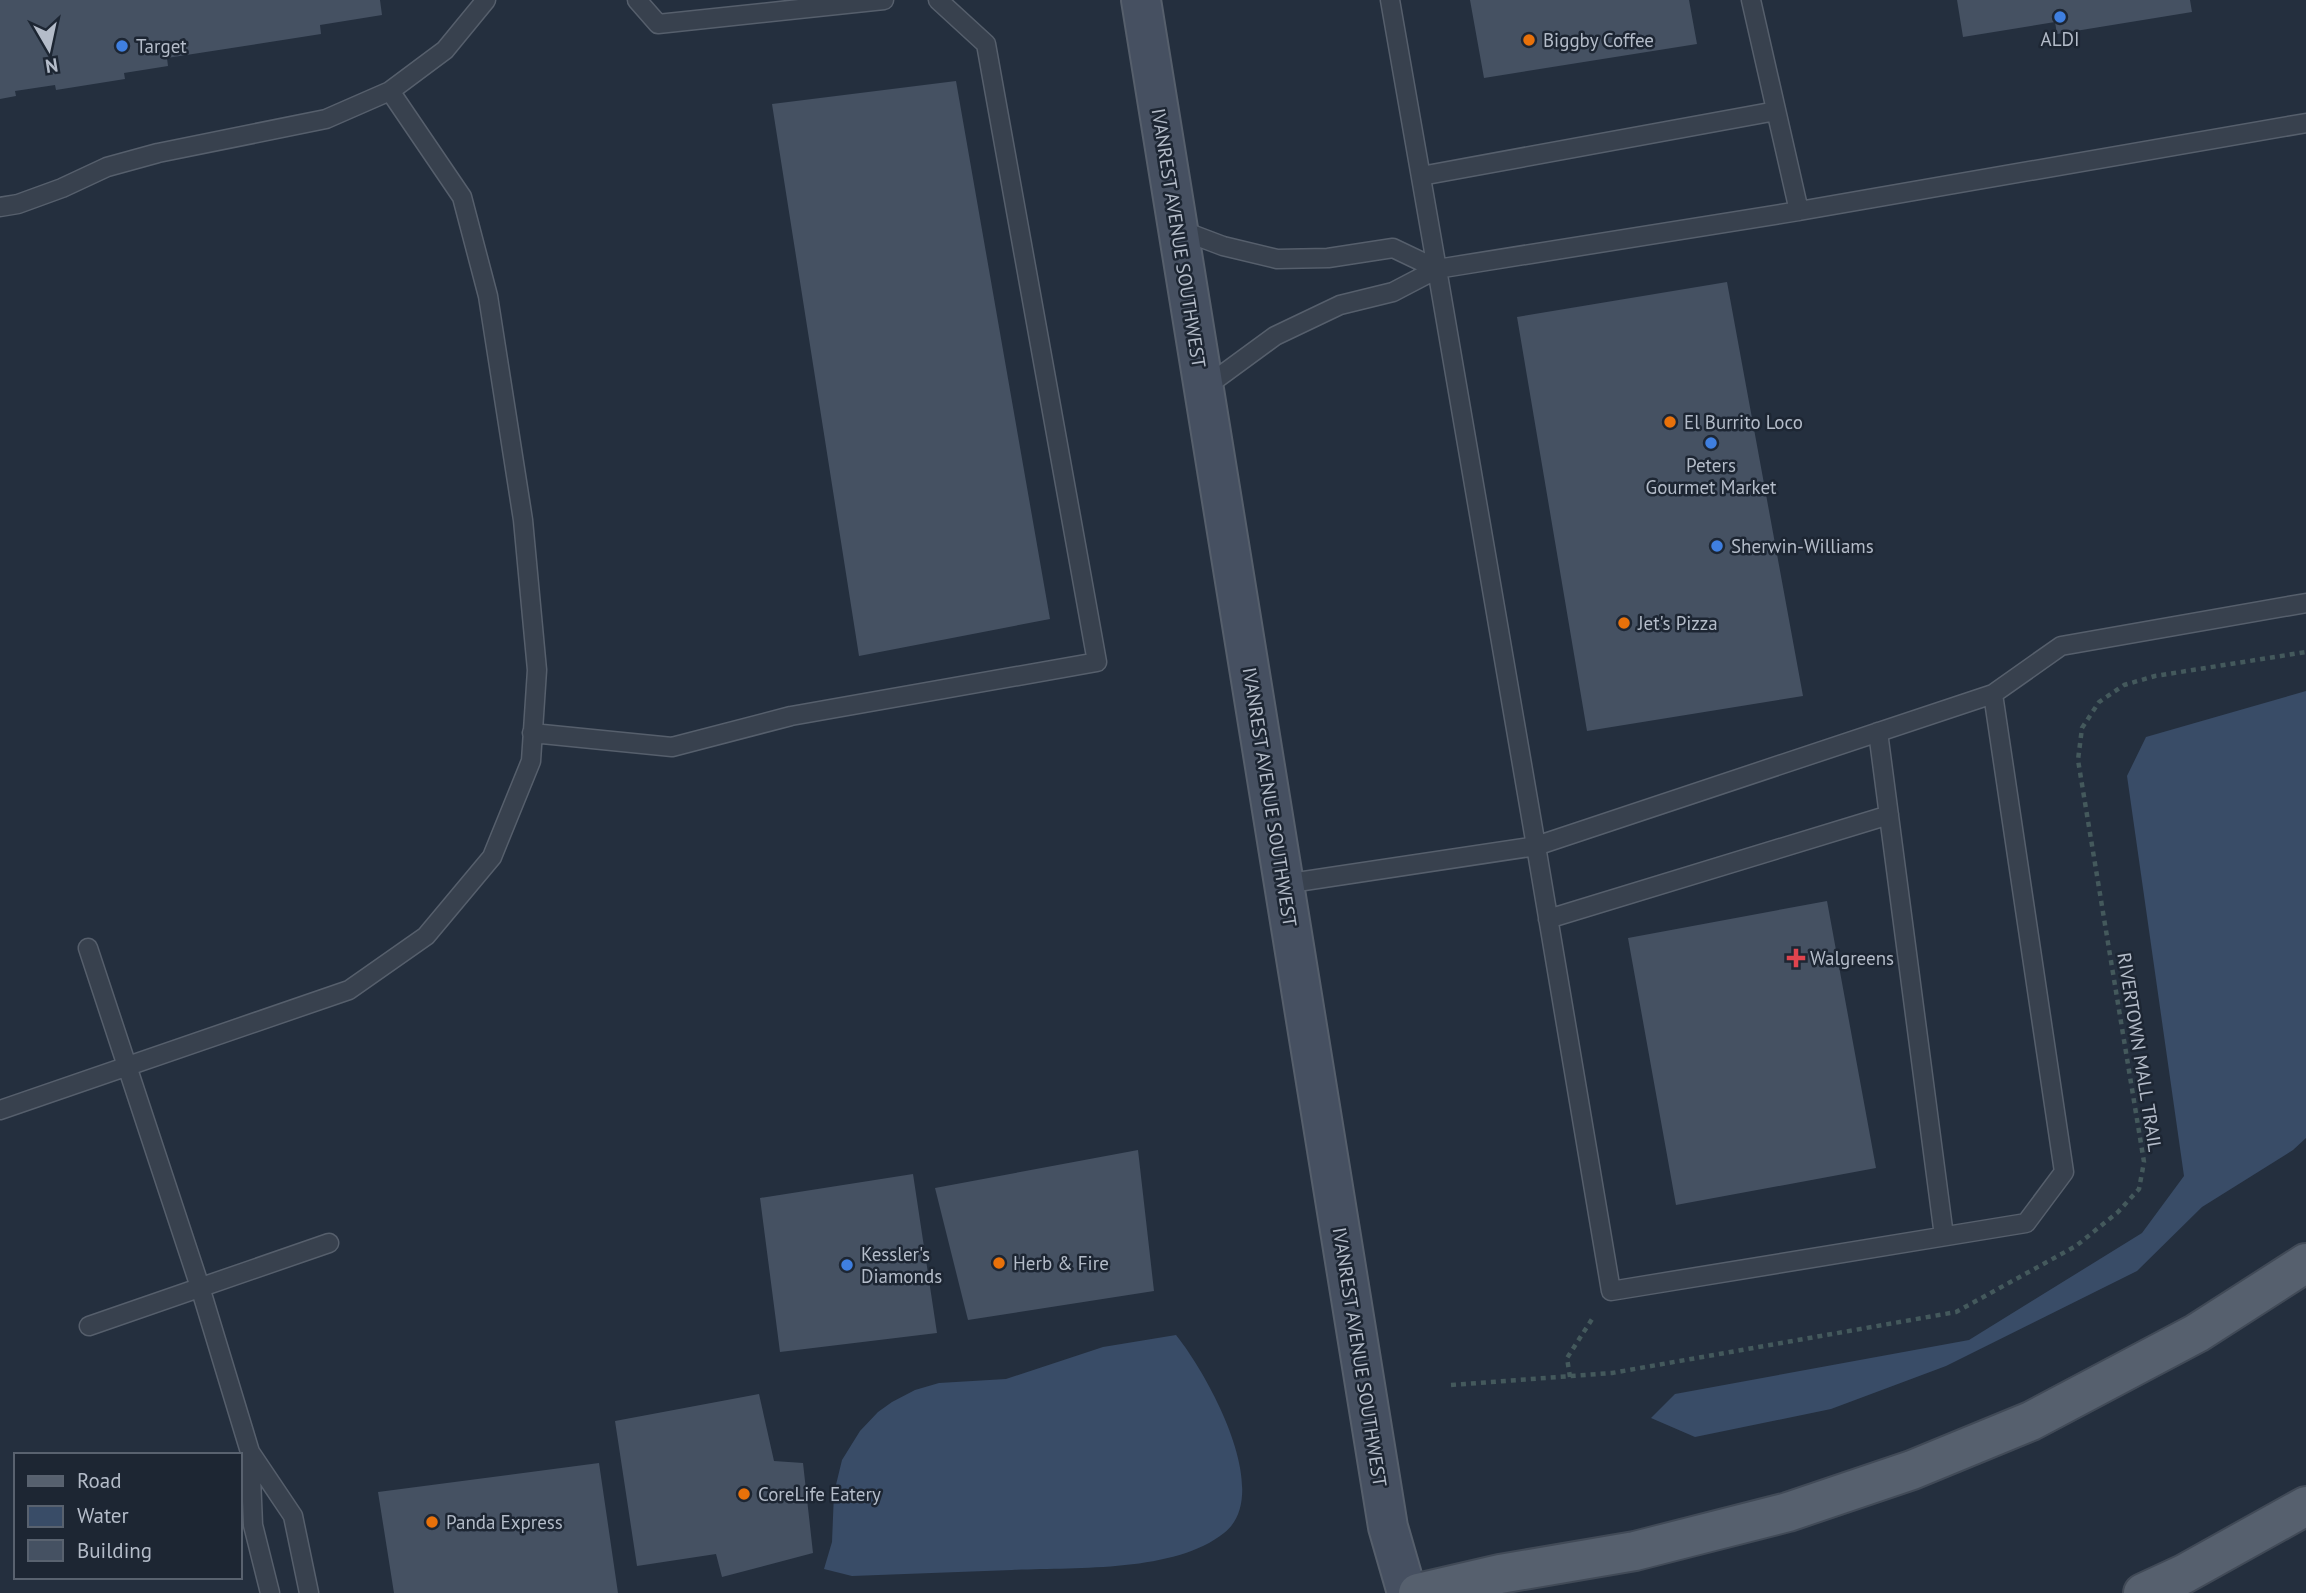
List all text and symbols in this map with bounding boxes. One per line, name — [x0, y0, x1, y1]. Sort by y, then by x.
marker: ALDI — [2052, 9, 2068, 25]
north arrow — [14, 14, 84, 84]
place label: ALDI — [2041, 27, 2079, 51]
place label: Biggby Coffee — [1543, 28, 1654, 52]
marker: Biggby Coffee — [1521, 32, 1537, 48]
place label: Target — [136, 34, 187, 58]
marker: Target — [114, 38, 130, 54]
text: N — [44, 53, 60, 79]
street label: IVANREST AVENUE SOUTHWEST — [1147, 107, 1211, 370]
place label: El Burrito Loco — [1684, 410, 1803, 434]
marker: El Burrito Loco — [1662, 414, 1678, 430]
marker: Peters Gourmet Market — [1703, 435, 1719, 451]
place label: Peters Gourmet Market — [1646, 453, 1777, 499]
place label: Sherwin-Williams — [1731, 534, 1874, 558]
marker: Sherwin-Williams — [1709, 538, 1725, 554]
place label: Jet's Pizza — [1637, 611, 1718, 635]
marker: Jet's Pizza — [1616, 615, 1632, 631]
street label: IVANREST AVENUE SOUTHWEST — [1238, 666, 1302, 929]
place label: Walgreens — [1810, 946, 1894, 970]
marker: Walgreens — [1788, 950, 1804, 966]
street label: RIVERTOWN MALL TRAIL — [2112, 951, 2168, 1153]
street label: IVANREST AVENUE SOUTHWEST — [1328, 1226, 1392, 1489]
place label: Kessler's Diamonds — [861, 1242, 942, 1288]
place label: Herb & Fire — [1013, 1251, 1109, 1275]
marker: Herb & Fire — [991, 1255, 1007, 1271]
marker: Kessler's Diamonds — [839, 1257, 855, 1273]
legend — [14, 1453, 242, 1579]
text: Road — [77, 1467, 121, 1494]
place label: CoreLife Eatery — [758, 1482, 881, 1506]
marker: CoreLife Eatery — [736, 1486, 752, 1502]
text: Water — [77, 1502, 129, 1529]
place label: Panda Express — [446, 1510, 563, 1534]
marker: Panda Express — [424, 1514, 440, 1530]
text: Building — [77, 1537, 152, 1564]

